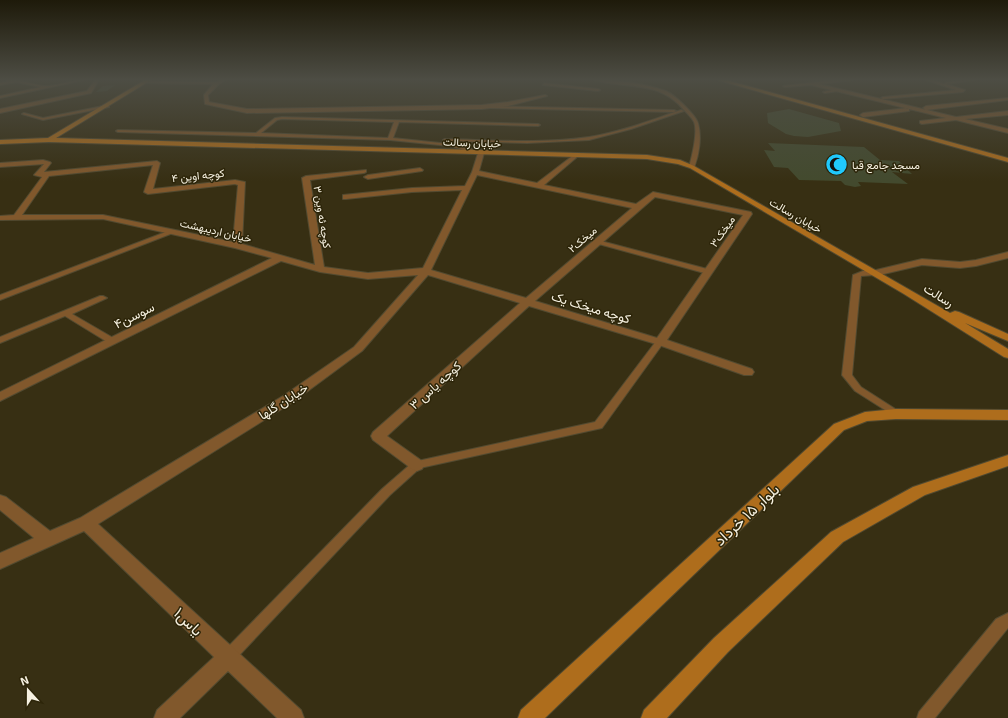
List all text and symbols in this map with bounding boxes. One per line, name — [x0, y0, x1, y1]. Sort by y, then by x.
street label: خیابان رسالت — [443, 134, 501, 151]
mosque icon: مسجد جامع قبا — [824, 151, 850, 177]
place label: مسجد جامع قبا — [852, 158, 920, 173]
street label: کوچه اوین ۴ — [171, 166, 225, 186]
street label: کوچه ئه وین ۳ — [310, 185, 334, 250]
street label: خیابان رسالت — [767, 195, 824, 236]
street label: میخک۳ — [707, 213, 738, 250]
street label: خیابان اردیبهشت — [179, 215, 253, 246]
street label: میخک۲ — [565, 223, 600, 256]
street label: رسالت — [920, 279, 957, 311]
street label: کوچه میخک یک — [549, 287, 633, 329]
street label: سوسن۴ — [111, 298, 157, 333]
street label: کوچه یاس ۳ — [406, 357, 466, 414]
street label: خیابان گلها — [255, 379, 311, 424]
street label: بلوار ۱۵ خرداد — [710, 479, 784, 550]
street label: یاس۱ — [169, 603, 207, 641]
north arrow — [8, 670, 48, 710]
text: N — [18, 673, 30, 688]

